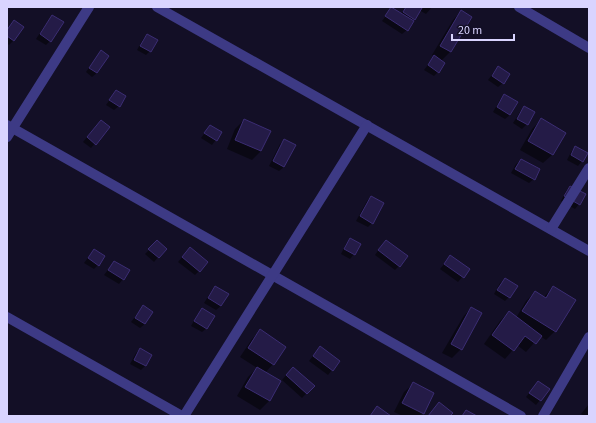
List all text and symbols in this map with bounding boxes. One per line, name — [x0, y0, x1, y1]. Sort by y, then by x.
scale bar — [452, 16, 514, 42]
text: 20 m — [458, 22, 482, 39]

